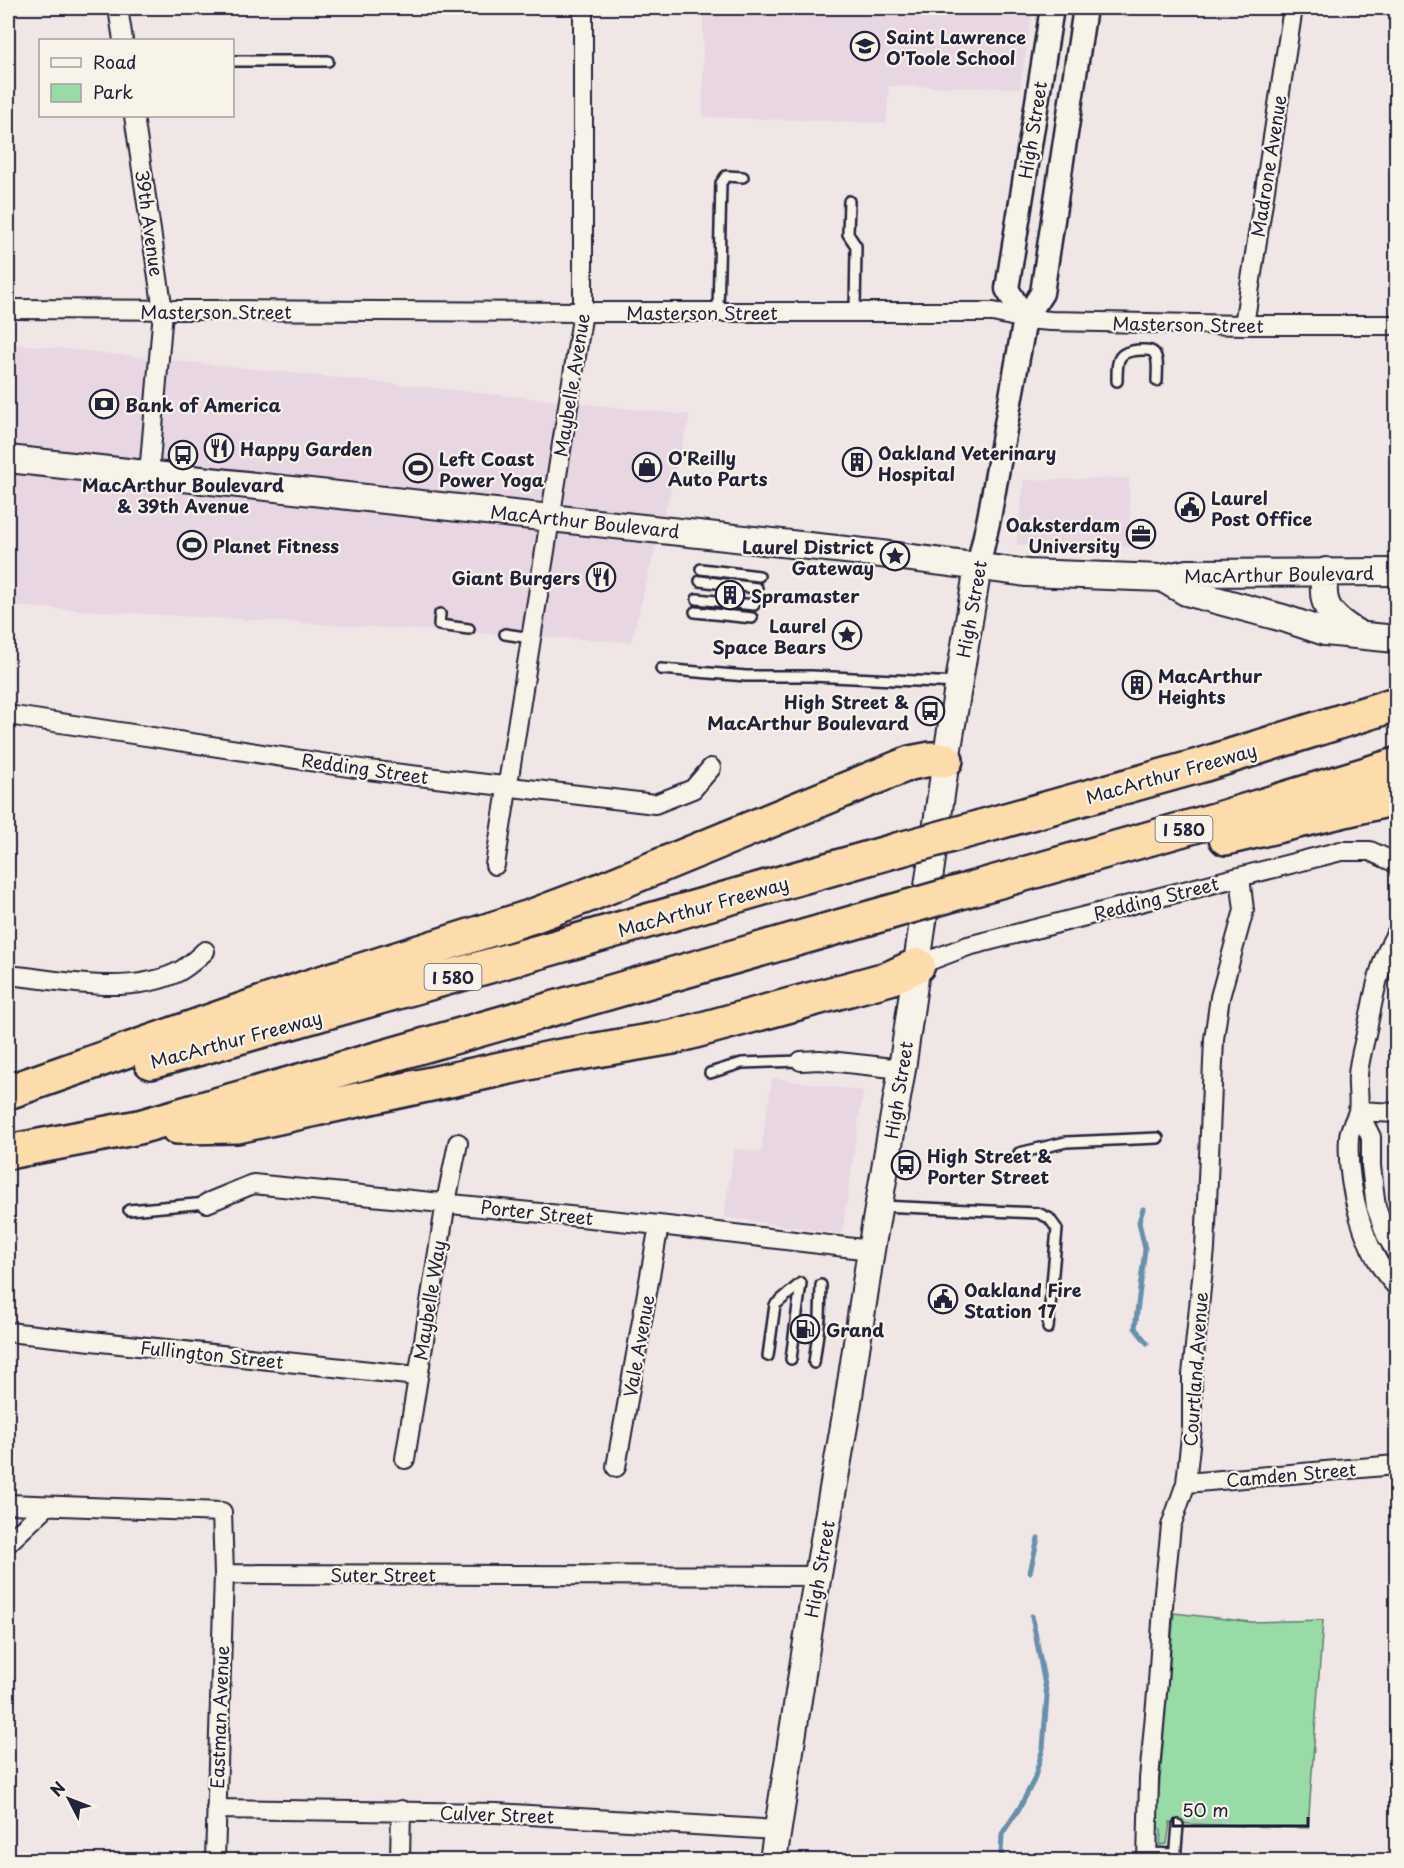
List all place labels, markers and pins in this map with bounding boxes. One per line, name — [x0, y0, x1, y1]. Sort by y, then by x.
place label: Saint Lawrence O'Toole School — [886, 23, 1026, 71]
school or university icon: Saint Lawrence O'Toole School — [849, 30, 881, 62]
bank icon: Bank of America — [88, 388, 120, 420]
place label: Bank of America — [125, 391, 281, 418]
restaurant icon: Happy Garden — [203, 432, 235, 464]
place label: Happy Garden — [240, 435, 372, 462]
bus stop icon: MacArthur Boulevard & 39th Avenue — [167, 439, 199, 471]
place label: Oakland Veterinary Hospital — [878, 439, 1056, 487]
place label: O'Reilly Auto Parts — [668, 444, 768, 492]
place label: Left Coast Power Yoga — [439, 445, 544, 493]
building icon: Oakland Veterinary Hospital — [841, 446, 873, 478]
shop icon: O'Reilly Auto Parts — [631, 451, 663, 483]
sports icon: Left Coast Power Yoga — [402, 452, 434, 484]
place label: MacArthur Boulevard & 39th Avenue — [82, 471, 284, 519]
place label: Laurel Post Office — [1211, 484, 1312, 532]
public building icon: Laurel Post Office — [1174, 491, 1206, 523]
place label: Oaksterdam University — [1006, 511, 1120, 559]
office icon: Oaksterdam University — [1125, 518, 1157, 550]
sports icon: Planet Fitness — [176, 529, 208, 561]
place label: Planet Fitness — [213, 532, 339, 559]
place label: Laurel District Gateway — [742, 533, 874, 581]
place icon: Laurel District Gateway — [879, 540, 911, 572]
restaurant icon: Giant Burgers — [585, 561, 617, 593]
place label: Giant Burgers — [451, 564, 580, 591]
building icon: Spramaster — [714, 579, 746, 611]
place label: Spramaster — [751, 582, 860, 609]
place label: Laurel Space Bears — [712, 612, 826, 660]
place icon: Laurel Space Bears — [831, 619, 863, 651]
place label: MacArthur Heights — [1158, 662, 1263, 710]
building icon: MacArthur Heights — [1121, 669, 1153, 701]
place label: High Street & MacArthur Boulevard — [707, 688, 909, 736]
bus stop icon: High Street & MacArthur Boulevard — [914, 695, 946, 727]
place label: High Street & Porter Street — [927, 1142, 1052, 1190]
bus stop icon: High Street & Porter Street — [890, 1149, 922, 1181]
place label: Oakland Fire Station 17 — [964, 1276, 1082, 1324]
public building icon: Oakland Fire Station 17 — [927, 1283, 959, 1315]
fuel station icon: Grand — [789, 1313, 821, 1345]
place label: Grand — [826, 1316, 884, 1343]

